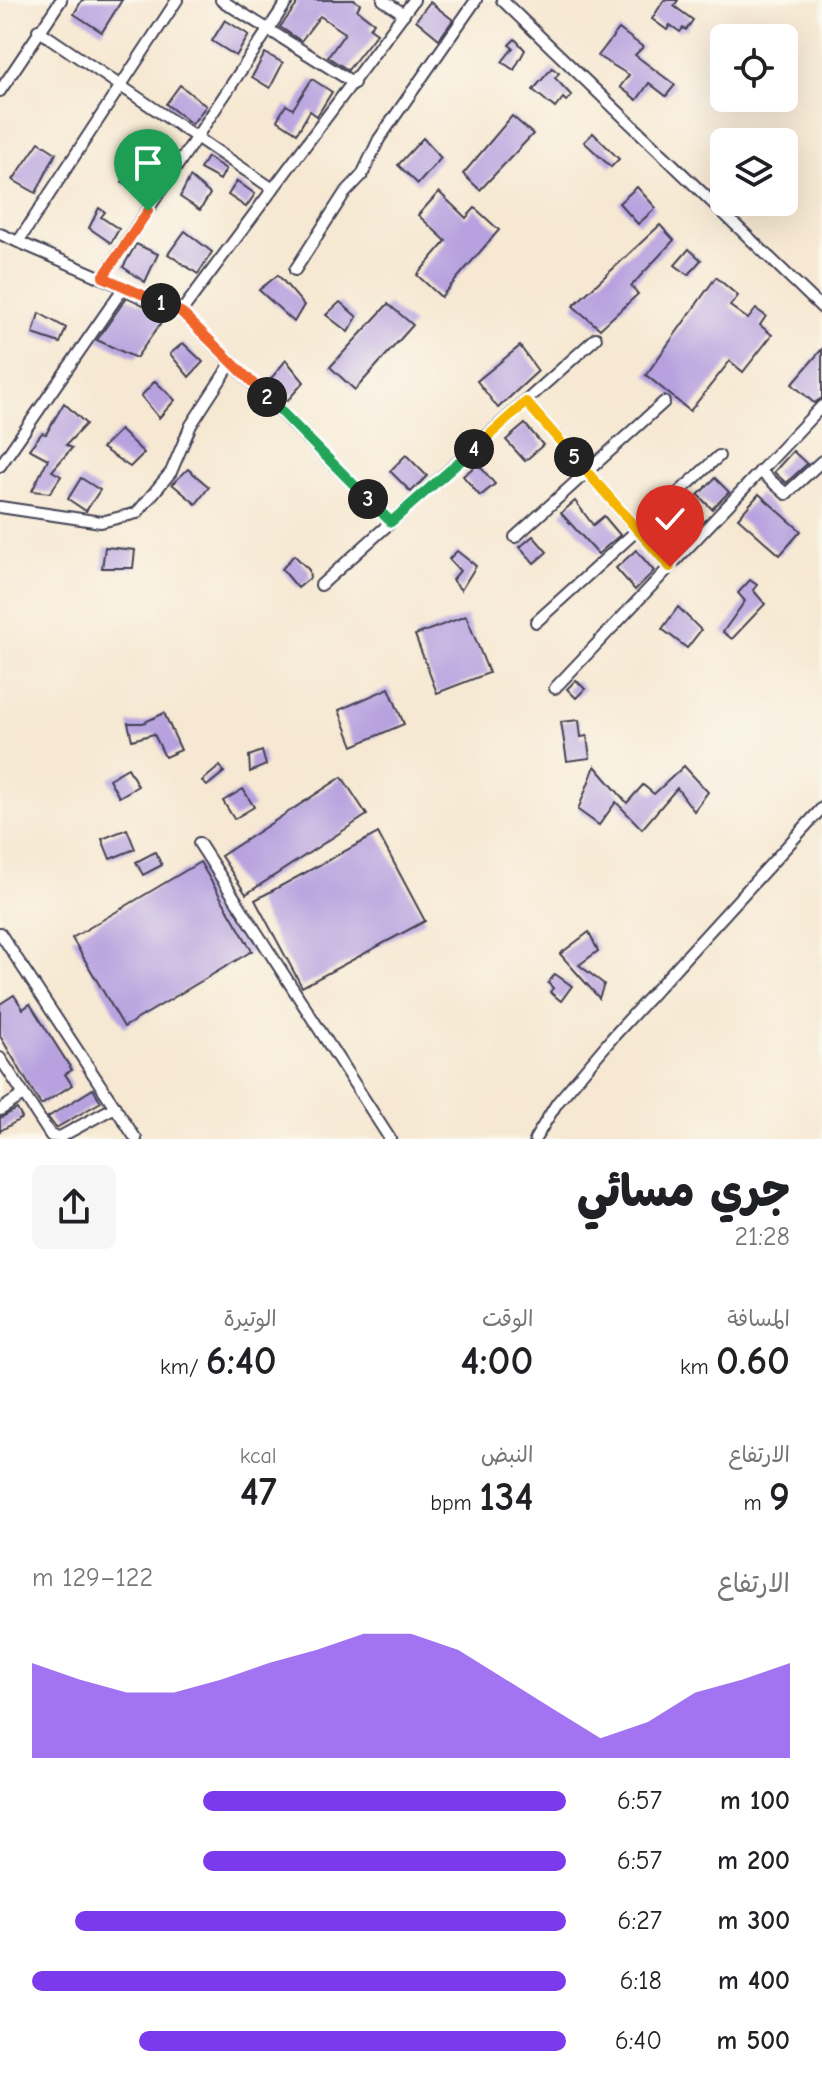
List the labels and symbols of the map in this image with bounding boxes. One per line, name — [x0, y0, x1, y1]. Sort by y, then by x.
pin — [114, 129, 182, 211]
pin: 1 — [141, 283, 181, 323]
pin: 2 — [247, 377, 287, 417]
pin: 4 — [454, 429, 494, 469]
pin: 5 — [554, 437, 594, 477]
pin: 3 — [348, 479, 388, 519]
pin — [636, 485, 704, 567]

